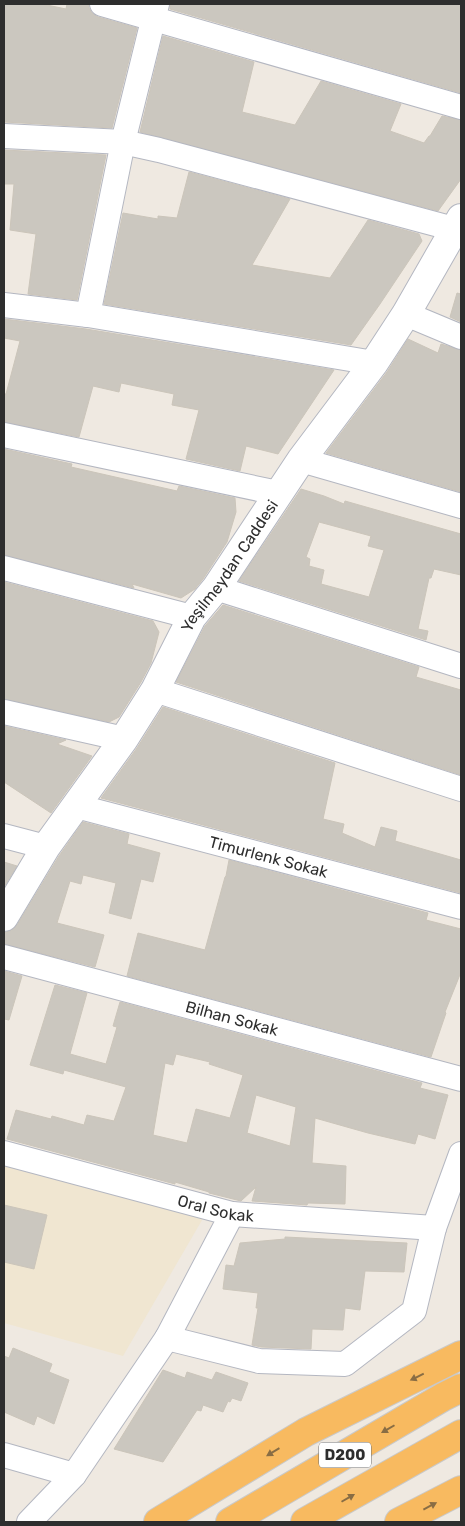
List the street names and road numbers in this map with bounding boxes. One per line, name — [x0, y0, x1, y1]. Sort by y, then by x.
street label: Yeşilmeydan Caddesi — [177, 496, 282, 635]
street label: Timurlenk Sokak — [207, 832, 330, 882]
street label: Bilhan Sokak — [184, 997, 281, 1040]
street label: Oral Sokak — [175, 1191, 255, 1226]
road number: D200 — [319, 1442, 371, 1468]

